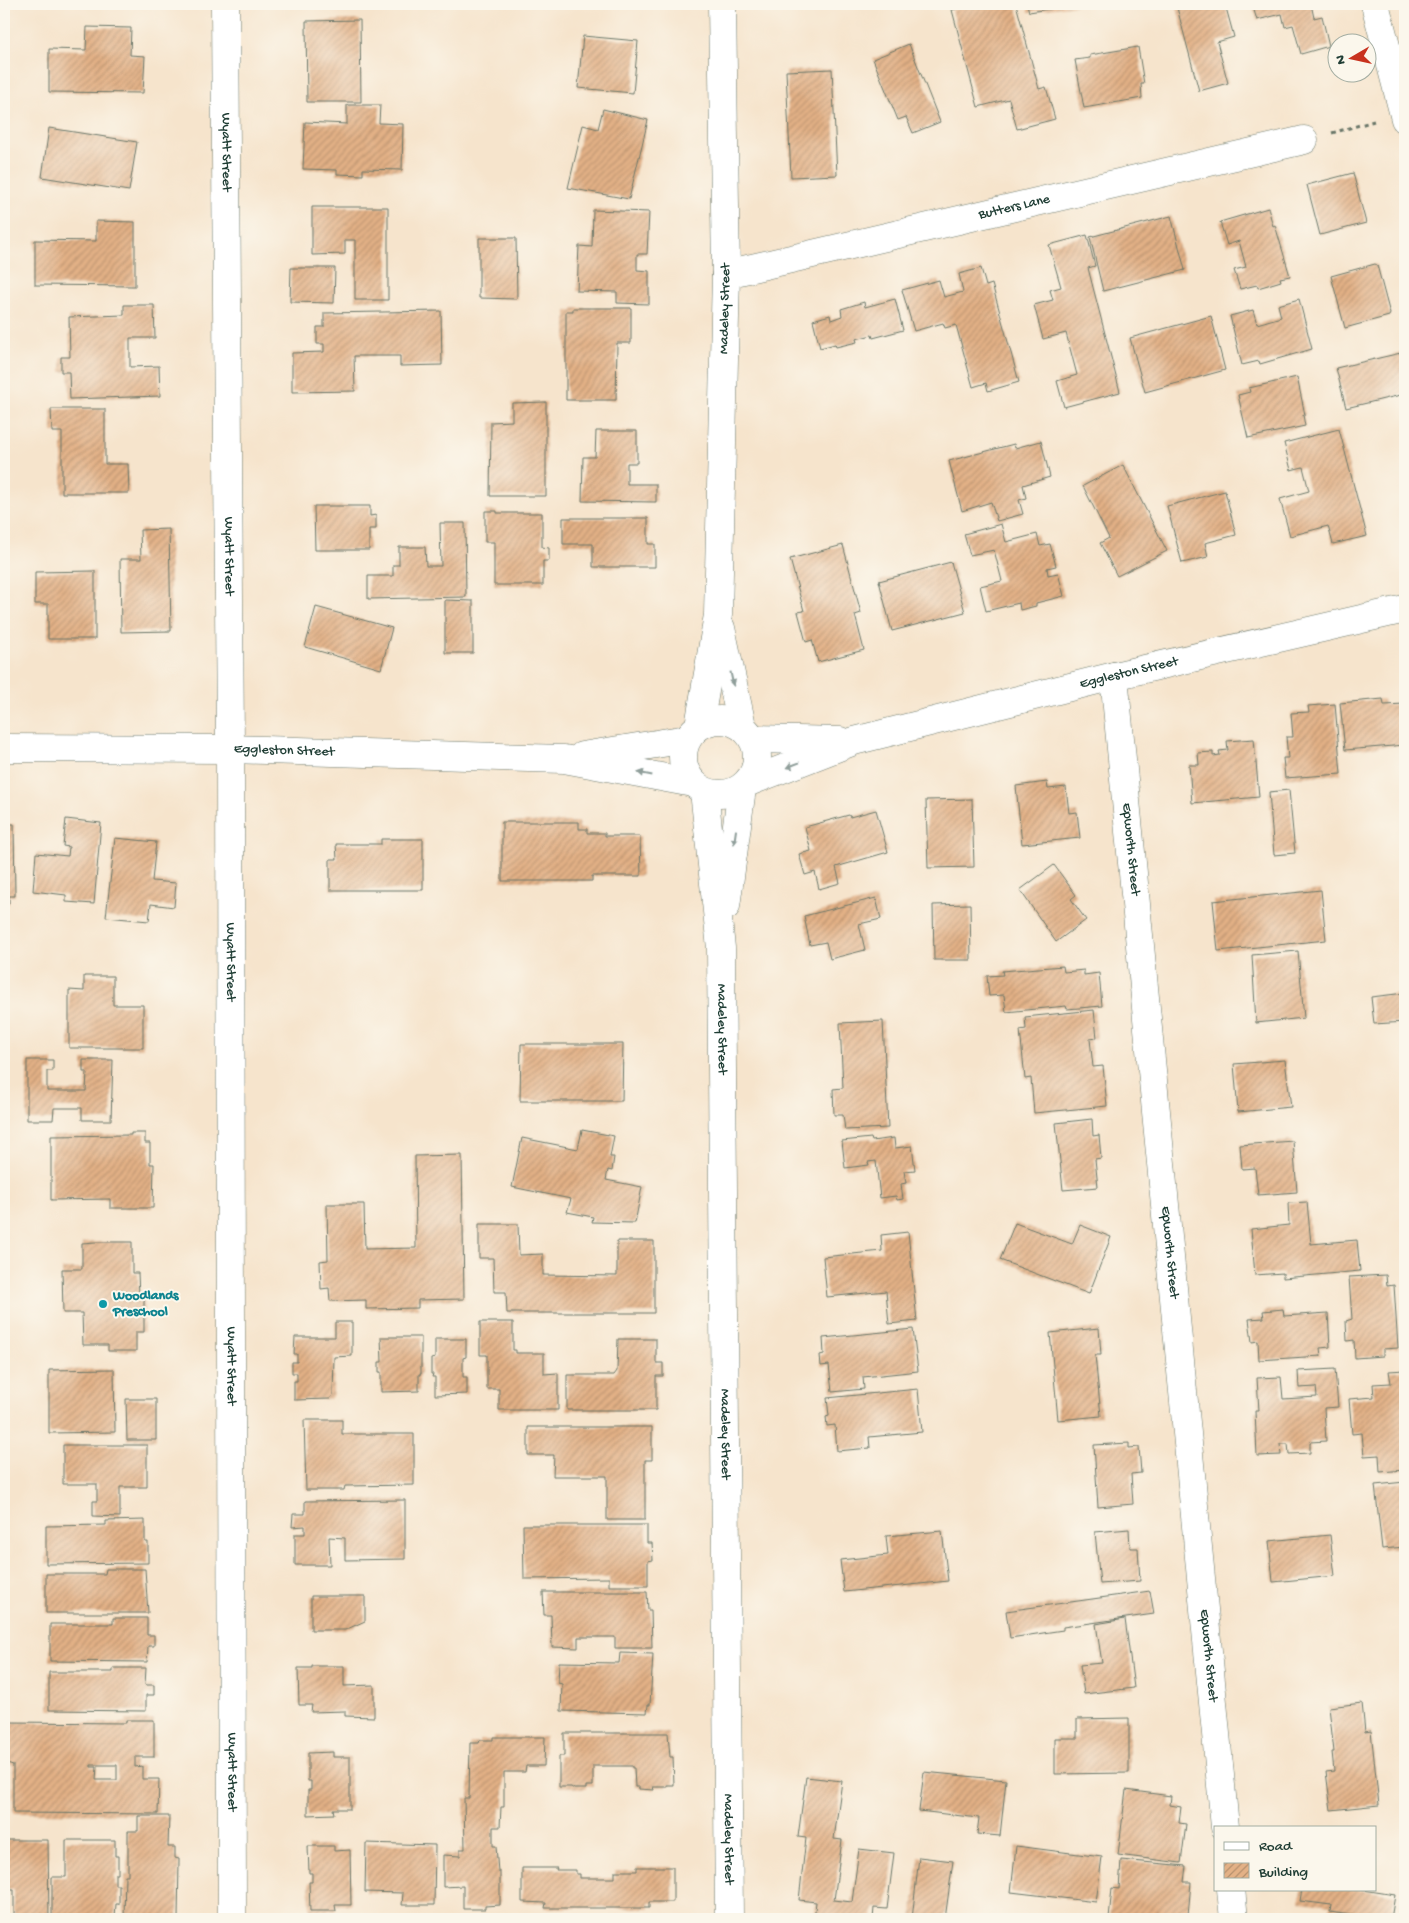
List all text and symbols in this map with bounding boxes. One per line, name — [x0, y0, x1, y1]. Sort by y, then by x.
north arrow — [1326, 32, 1376, 82]
text: N — [1333, 54, 1351, 65]
street label: Wyatt Street — [217, 113, 235, 193]
street label: Butters Lane — [976, 190, 1052, 224]
street label: Madeley Street — [716, 262, 735, 354]
street label: Wyatt Street — [220, 517, 237, 597]
street label: Eggleston Street — [1078, 653, 1181, 693]
one-way arrow — [728, 672, 736, 687]
street label: Eggleston Street — [233, 741, 336, 761]
one-way arrow — [785, 762, 800, 769]
one-way arrow — [637, 770, 653, 778]
street label: Epworth Street — [1118, 802, 1144, 897]
one-way arrow — [731, 829, 739, 845]
street label: Wyatt Street — [222, 923, 239, 1003]
street label: Madeley Street — [713, 984, 731, 1076]
street label: Epworth Street — [1157, 1205, 1183, 1301]
place label: Woodlands Preschool — [112, 1288, 179, 1321]
marker: Woodlands Preschool — [97, 1298, 109, 1310]
street label: Wyatt Street — [222, 1327, 240, 1407]
street label: Madeley Street — [716, 1389, 734, 1481]
street label: Epworth Street — [1196, 1609, 1221, 1704]
street label: Wyatt Street — [223, 1733, 240, 1813]
street label: Madeley Street — [719, 1794, 737, 1886]
legend — [1214, 1826, 1376, 1890]
text: Road — [1259, 1838, 1293, 1856]
text: Building — [1258, 1864, 1308, 1882]

